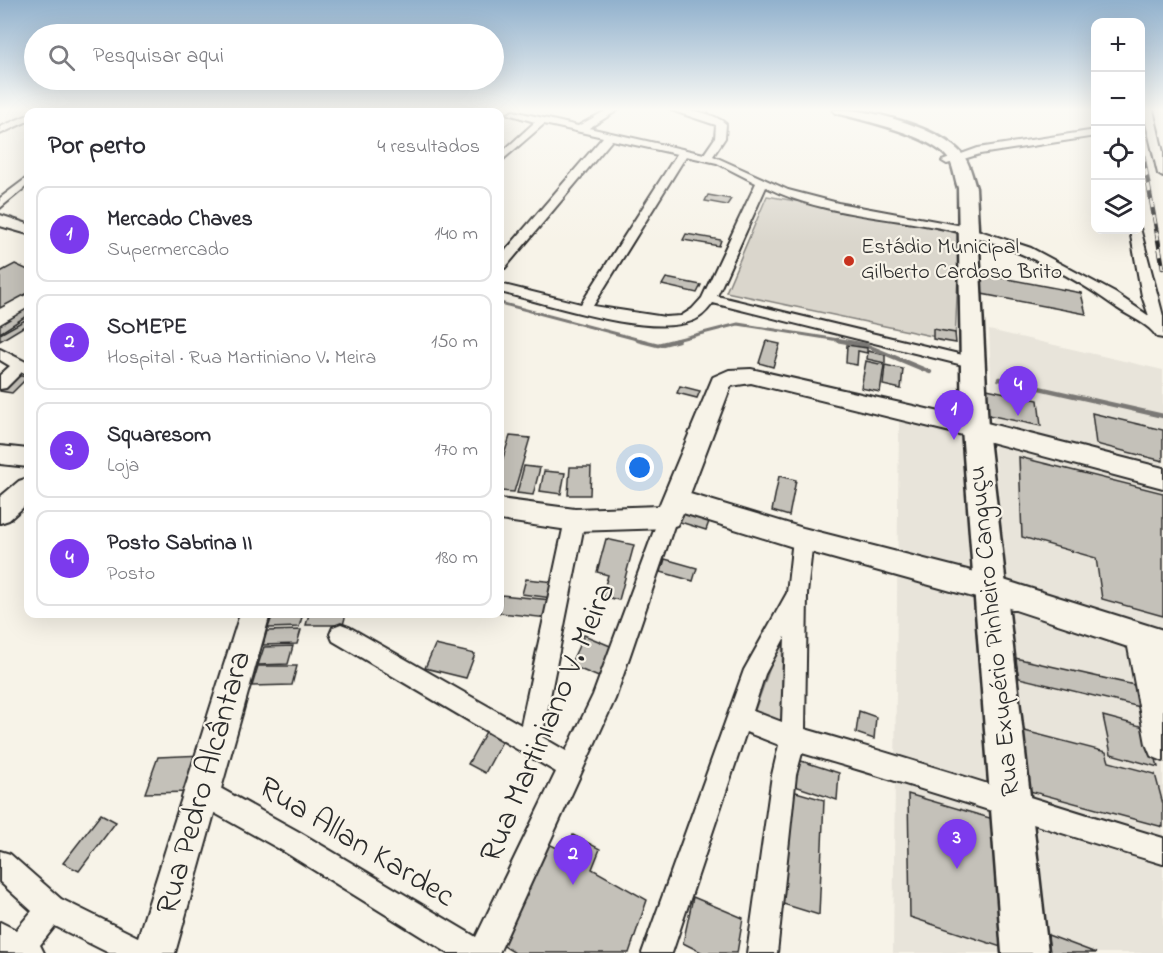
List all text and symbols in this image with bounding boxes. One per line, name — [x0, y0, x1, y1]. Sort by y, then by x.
map controls — [1091, 18, 1145, 234]
button: + — [1091, 18, 1145, 72]
search box — [24, 24, 504, 90]
icon: search — [45, 41, 78, 74]
text: Pesquisar aqui — [93, 41, 224, 73]
button: − — [1091, 72, 1145, 126]
button: locate — [1091, 126, 1145, 180]
text: Por perto — [48, 128, 146, 166]
text: 4 resultados — [377, 133, 480, 162]
button: layers — [1091, 180, 1145, 234]
text: Mercado Chaves — [107, 204, 253, 236]
text: 1 — [66, 220, 73, 249]
text: 140 m — [434, 220, 478, 249]
place label: Estádio Municipal Gilberto Cardoso Brito — [861, 232, 1062, 289]
text: Supermercado — [107, 236, 229, 265]
marker: Estádio Municipal Gilberto Cardoso Brito — [842, 254, 856, 268]
text: SOMEPE — [107, 312, 187, 344]
text: 2 — [65, 328, 74, 357]
text: 150 m — [431, 328, 478, 357]
text: Hospital · Rua Martiniano V. Meira — [107, 344, 376, 373]
pin: 4 — [998, 366, 1038, 416]
pin: 1 — [934, 390, 974, 440]
text: Squaresom — [107, 420, 211, 452]
text: 3 — [65, 436, 74, 465]
text: 170 m — [434, 436, 478, 465]
text: Loja — [107, 452, 139, 481]
your location — [625, 453, 654, 482]
street label: Rua Exupério Pinheiro Canguçu — [959, 464, 1031, 798]
text: Posto Sabrina II — [107, 528, 252, 560]
text: 4 — [65, 544, 74, 573]
text: 180 m — [435, 544, 478, 573]
text: Posto — [107, 560, 155, 589]
street label: Rua Martiniano V. Meira — [469, 576, 629, 870]
street label: Rua Pedro Alcântara — [145, 646, 265, 920]
street label: Rua Allan Kardec — [249, 766, 464, 921]
pin: 3 — [938, 820, 976, 869]
pin: 2 — [554, 836, 592, 885]

